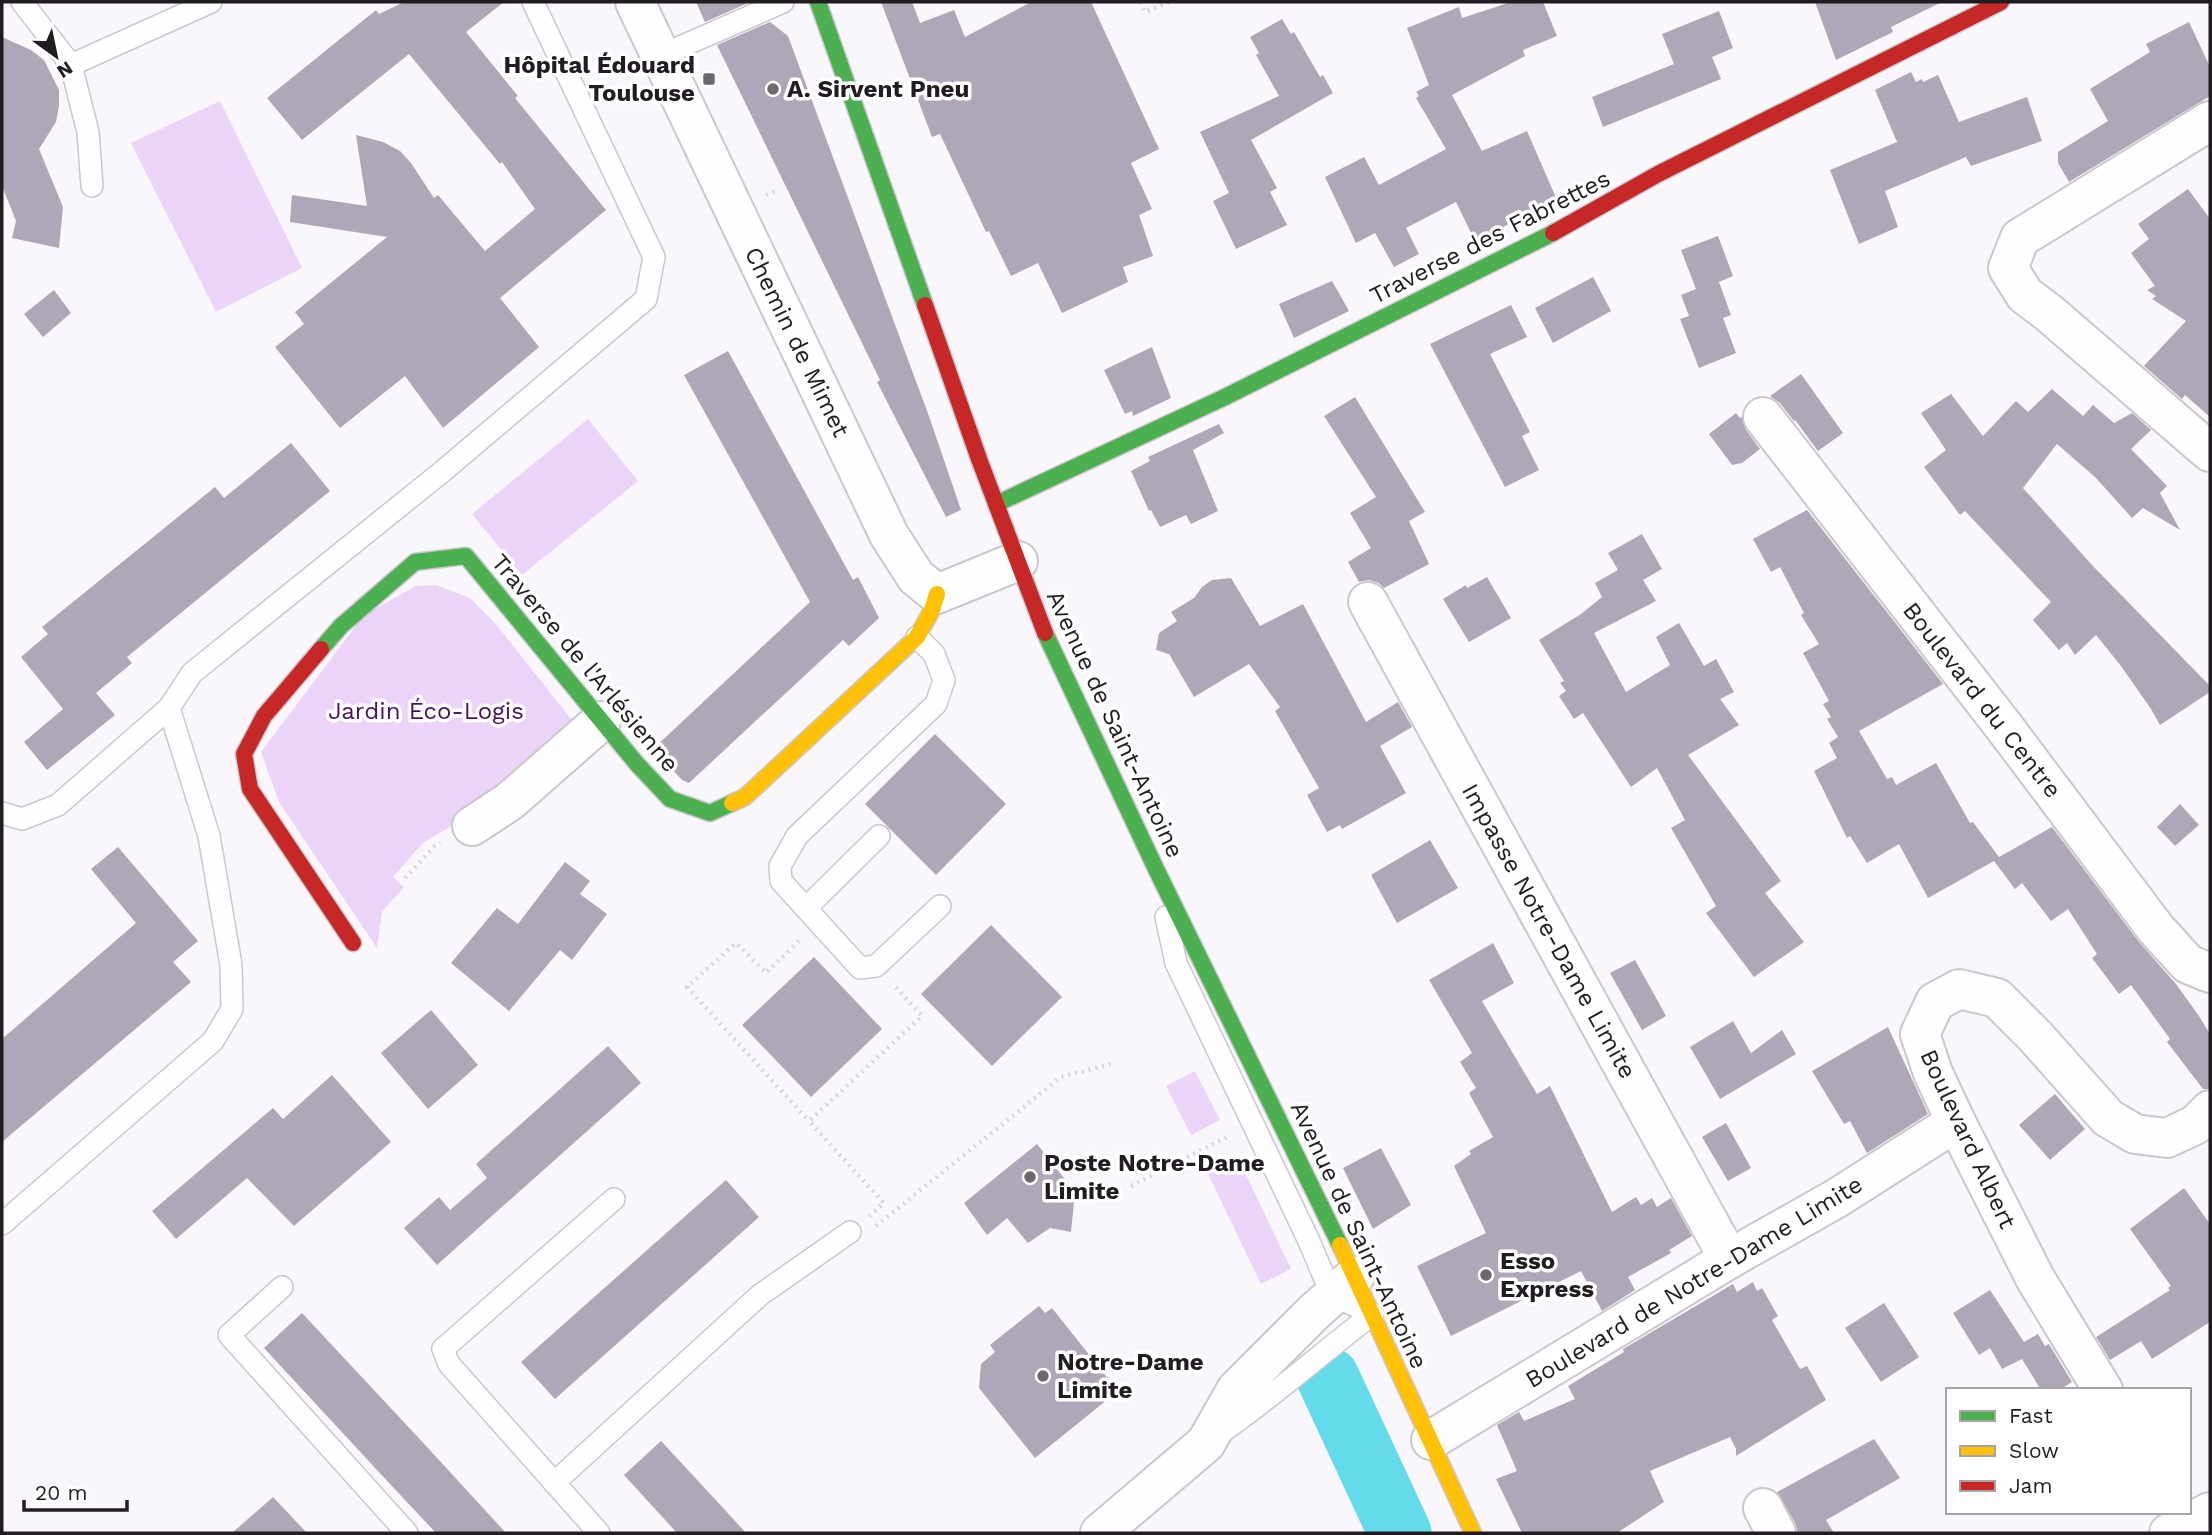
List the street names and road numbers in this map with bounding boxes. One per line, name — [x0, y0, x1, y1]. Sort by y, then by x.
street label: Traverse des Fabrettes — [1365, 164, 1615, 310]
street label: Chemin de Mimet — [739, 242, 855, 442]
street label: Traverse de l'Arlésienne — [486, 548, 684, 778]
street label: Avenue de Saint-Antoine — [1041, 586, 1189, 862]
street label: Boulevard du Centre — [1897, 597, 2067, 803]
street label: Impasse Notre-Dame Limite — [1456, 779, 1642, 1083]
street label: Boulevard Albert — [1914, 1045, 2022, 1233]
street label: Avenue de Saint-Antoine — [1285, 1097, 1433, 1373]
street label: Boulevard de Notre-Dame Limite — [1520, 1170, 1868, 1394]

